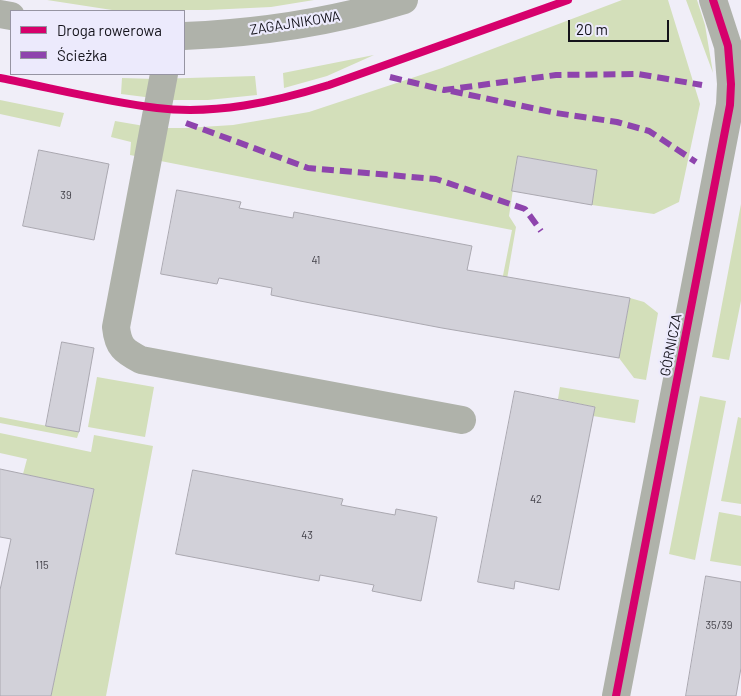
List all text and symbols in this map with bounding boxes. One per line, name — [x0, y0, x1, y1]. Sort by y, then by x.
street label: ZAGAJNIKOWA — [249, 8, 341, 38]
legend — [10, 10, 185, 75]
scale bar — [571, 10, 672, 42]
text: 20 m — [576, 20, 608, 38]
text: Droga rowerowa — [57, 21, 162, 39]
text: Ścieżka — [57, 46, 107, 64]
house number: 39 — [60, 188, 72, 202]
house number: 41 — [312, 253, 320, 267]
street label: GÓRNICZA — [657, 312, 685, 378]
house number: 42 — [530, 492, 542, 506]
house number: 43 — [301, 528, 313, 542]
house number: 115 — [35, 558, 49, 572]
house number: 35/39 — [705, 618, 733, 632]

